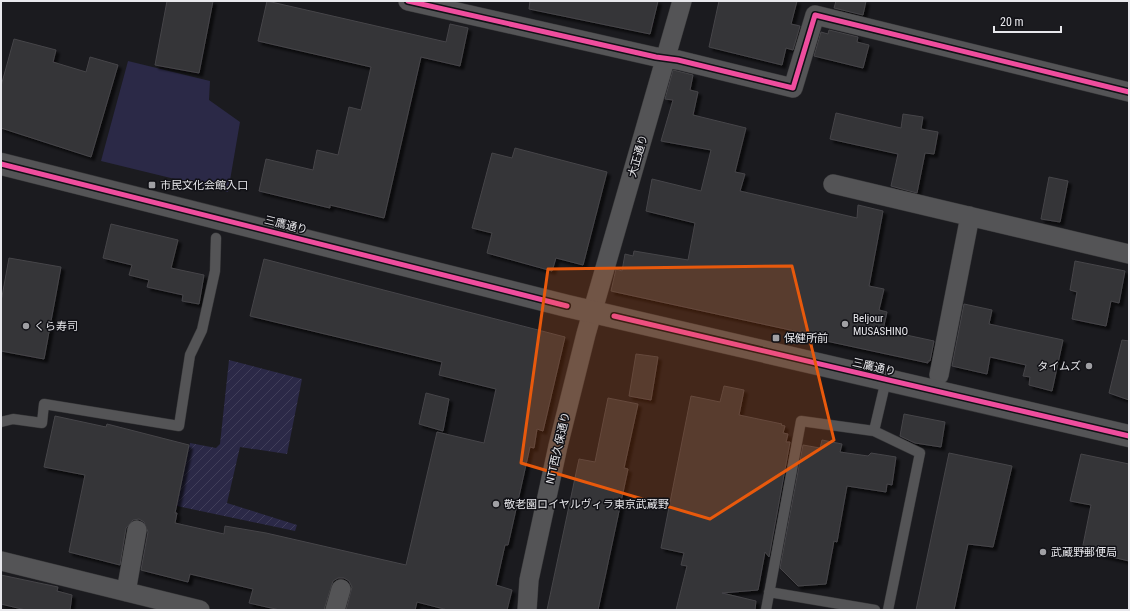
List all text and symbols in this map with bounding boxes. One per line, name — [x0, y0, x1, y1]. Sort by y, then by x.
scale bar — [994, 8, 1061, 34]
text: 20 m — [1000, 15, 1024, 29]
street label: 大正通り — [626, 133, 650, 179]
place label: 市民文化会館入口 — [160, 179, 248, 192]
marker: 市民文化会館入口 — [147, 180, 157, 190]
street label: 三鷹通り — [263, 213, 309, 237]
place label: Beljour MUSASHINO — [853, 312, 908, 338]
marker: Beljour MUSASHINO — [840, 319, 850, 329]
place label: くら寿司 — [34, 320, 78, 333]
marker: くら寿司 — [21, 321, 31, 331]
place label: 保健所前 — [784, 332, 828, 345]
marker: 保健所前 — [771, 333, 781, 343]
street label: 三鷹通り — [851, 356, 897, 378]
place label: タイムズ — [1037, 360, 1081, 373]
marker: タイムズ — [1084, 361, 1094, 371]
street label: NTT西久保通り — [543, 411, 573, 485]
place label: 敬老園ロイヤルヴィラ東京武蔵野 — [504, 498, 669, 511]
marker: 敬老園ロイヤルヴィラ東京武蔵野 — [491, 499, 501, 509]
place label: 武蔵野郵便局 — [1051, 546, 1117, 559]
marker: 武蔵野郵便局 — [1038, 547, 1048, 557]

